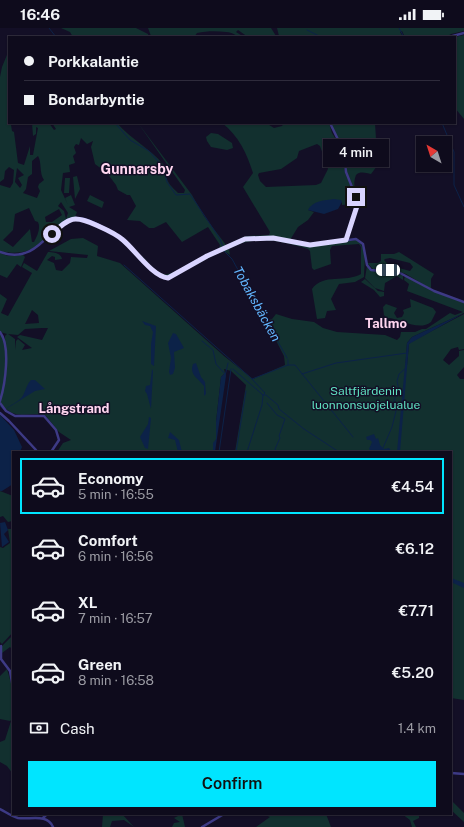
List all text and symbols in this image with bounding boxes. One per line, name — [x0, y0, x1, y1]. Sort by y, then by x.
text: 16:46 — [20, 6, 60, 23]
text: Porkkalantie — [48, 53, 139, 70]
text: Bondarbyntie — [48, 91, 145, 108]
north arrow — [416, 136, 452, 172]
map controls — [416, 136, 452, 172]
callout: 4 min — [323, 139, 389, 167]
text: 4 min — [339, 145, 373, 160]
district label: Gunnarsby — [101, 161, 174, 177]
route end — [347, 188, 365, 206]
route start — [43, 225, 61, 243]
water label: Tobaksbäcken — [230, 264, 284, 344]
car — [376, 264, 400, 276]
district label: Tallmo — [365, 316, 407, 331]
park label: Saltfjärdenin luonnonsuojelualue — [312, 384, 421, 412]
district label: Långstrand — [39, 401, 110, 416]
icon: car — [30, 468, 66, 504]
text: Economy — [78, 470, 143, 487]
text: €4.54 — [392, 478, 434, 495]
text: 5 min · 16:55 — [78, 487, 154, 502]
icon: car — [30, 530, 66, 566]
text: Comfort — [78, 532, 138, 549]
text: €6.12 — [396, 540, 434, 557]
text: 6 min · 16:56 — [78, 549, 153, 564]
icon: car — [30, 592, 66, 628]
text: XL — [78, 594, 97, 611]
text: €7.71 — [399, 602, 434, 619]
text: 7 min · 16:57 — [78, 611, 153, 626]
icon: car — [30, 654, 66, 690]
text: Green — [78, 656, 122, 673]
text: €5.20 — [392, 664, 434, 681]
text: 8 min · 16:58 — [78, 673, 154, 688]
icon: cash — [28, 717, 50, 739]
text: Cash — [60, 720, 95, 737]
text: 1.4 km — [398, 721, 436, 736]
button: Confirm — [28, 761, 436, 807]

